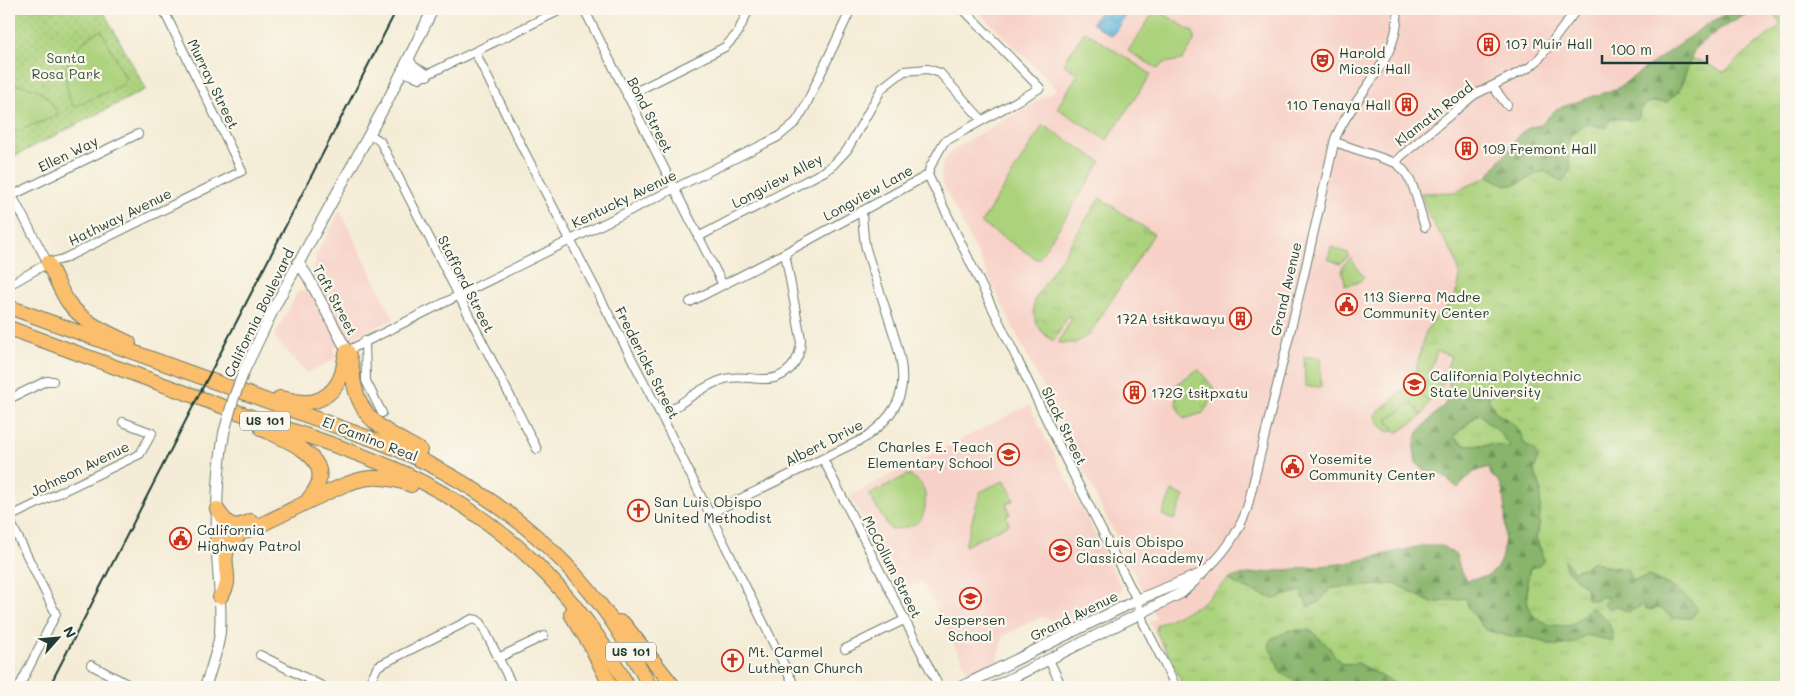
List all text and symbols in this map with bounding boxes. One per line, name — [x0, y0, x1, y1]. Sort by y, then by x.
building icon: 107 Muir Hall — [1477, 32, 1501, 56]
scale bar — [1602, 32, 1708, 64]
place label: 107 Muir Hall — [1505, 34, 1593, 53]
street label: Murray Street — [183, 36, 243, 132]
text: 100 m — [1610, 39, 1652, 59]
place label: Harold Miossi Hall — [1339, 43, 1411, 78]
park label: Santa Rosa Park — [31, 48, 101, 83]
theatre icon: Harold Miossi Hall — [1311, 49, 1335, 73]
street label: Bond Street — [623, 74, 678, 156]
street label: Klamath Road — [1391, 77, 1477, 150]
building icon: 110 Tenaya Hall — [1395, 93, 1419, 117]
place label: 110 Tenaya Hall — [1286, 95, 1391, 114]
street label: Ellen Way — [35, 131, 101, 176]
building icon: 109 Fremont Hall — [1454, 137, 1478, 161]
place label: 109 Fremont Hall — [1482, 139, 1597, 158]
street label: Longview Alley — [728, 149, 825, 212]
street label: Longview Lane — [820, 160, 916, 225]
street label: Kentucky Avenue — [568, 165, 679, 232]
street label: Hathway Avenue — [65, 183, 175, 250]
street label: Stafford Street — [434, 232, 499, 336]
street label: Grand Avenue — [1265, 240, 1306, 338]
street label: California Boulevard — [219, 245, 298, 380]
street label: Taft Street — [309, 261, 362, 338]
place label: 113 Sierra Madre Community Center — [1363, 287, 1490, 322]
public building icon: 113 Sierra Madre Community Center — [1335, 293, 1359, 317]
street label: Fredericks Street — [611, 303, 684, 422]
building icon: 172A tsɨtkawayu — [1229, 307, 1253, 331]
place label: 172A tsɨtkawayu — [1116, 309, 1225, 328]
place label: California Polytechnic State University — [1430, 366, 1581, 401]
school or university icon: California Polytechnic State University — [1402, 372, 1426, 396]
building icon: 172G tsɨtpxatu — [1123, 381, 1147, 405]
street label: Slack Street — [1037, 383, 1092, 468]
place label: 172G tsɨtpxatu — [1151, 383, 1248, 402]
road number: US 101 — [240, 412, 290, 431]
street label: El Camino Real — [320, 412, 421, 465]
street label: Albert Drive — [781, 415, 866, 470]
street label: Johnson Avenue — [27, 436, 132, 501]
place label: Charles E. Teach Elementary School — [867, 437, 993, 472]
school or university icon: Charles E. Teach Elementary School — [997, 443, 1021, 467]
place label: Yosemite Community Center — [1309, 449, 1436, 484]
public building icon: Yosemite Community Center — [1281, 455, 1305, 479]
place label: San Luis Obispo United Methodist — [654, 492, 772, 527]
church icon: San Luis Obispo United Methodist — [626, 498, 650, 522]
street label: McCollum Street — [858, 512, 926, 621]
place label: California Highway Patrol — [197, 520, 301, 555]
public building icon: California Highway Patrol — [169, 526, 193, 550]
place label: San Luis Obispo Classical Academy — [1076, 532, 1204, 567]
school or university icon: San Luis Obispo Classical Academy — [1048, 538, 1072, 562]
school or university icon: Jespersen School — [958, 586, 982, 610]
street label: Grand Avenue — [1027, 586, 1121, 645]
place label: Jespersen School — [935, 610, 1005, 645]
north arrow — [32, 614, 82, 664]
text: N — [59, 623, 81, 641]
road number: US 101 — [606, 642, 656, 662]
place label: Mt. Carmel Lutheran Church — [748, 642, 863, 677]
church icon: Mt. Carmel Lutheran Church — [720, 648, 744, 672]

